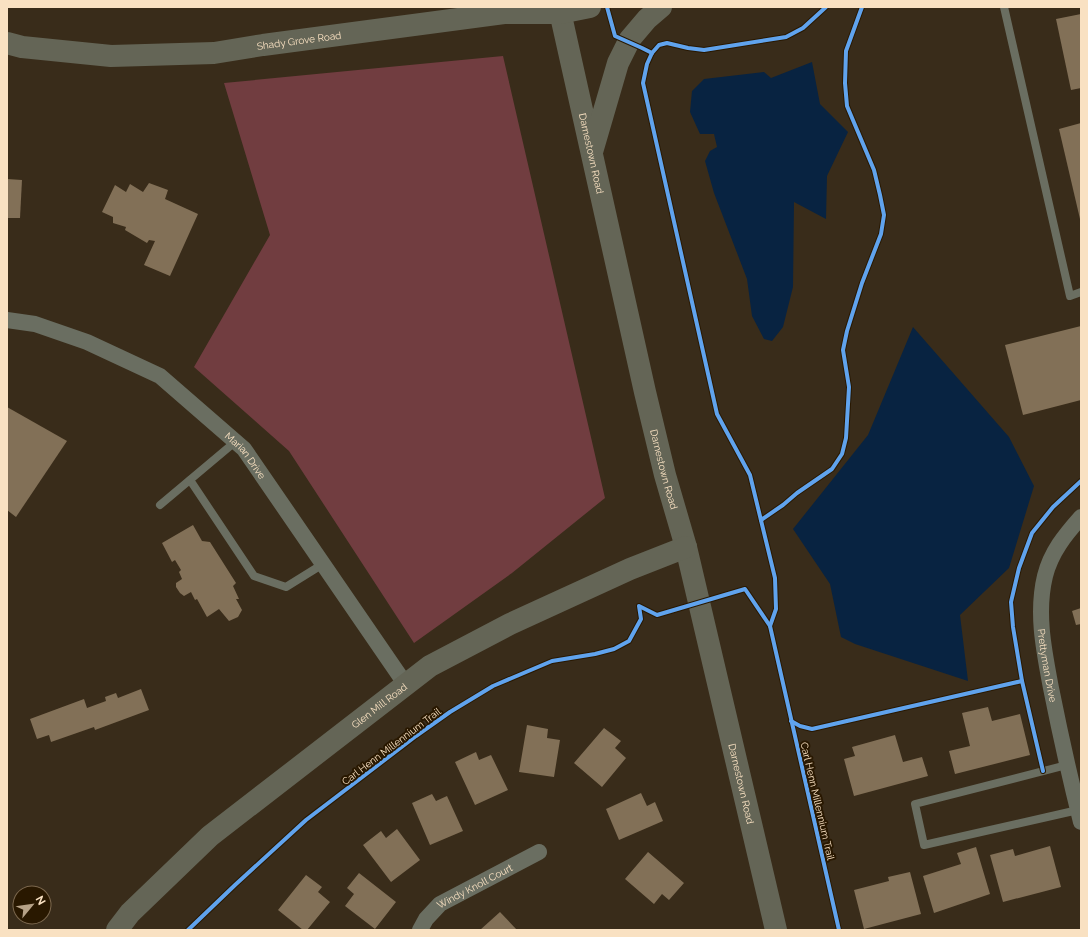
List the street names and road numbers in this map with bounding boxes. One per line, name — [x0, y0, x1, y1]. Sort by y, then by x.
street label: Shady Grove Road — [256, 30, 342, 52]
street label: Darnestown Road — [577, 112, 606, 195]
street label: Darnestown Road — [648, 428, 680, 511]
street label: Marian Drive — [223, 430, 268, 481]
street label: Prettyman Drive — [1036, 628, 1059, 703]
street label: Glen Mill Road — [349, 681, 409, 731]
street label: Carl Henn Millennium Trail — [340, 706, 443, 787]
street label: Carl Henn Millennium Trail — [799, 741, 837, 861]
street label: Darnestown Road — [726, 743, 756, 825]
street label: Windy Knoll Court — [435, 862, 515, 911]

